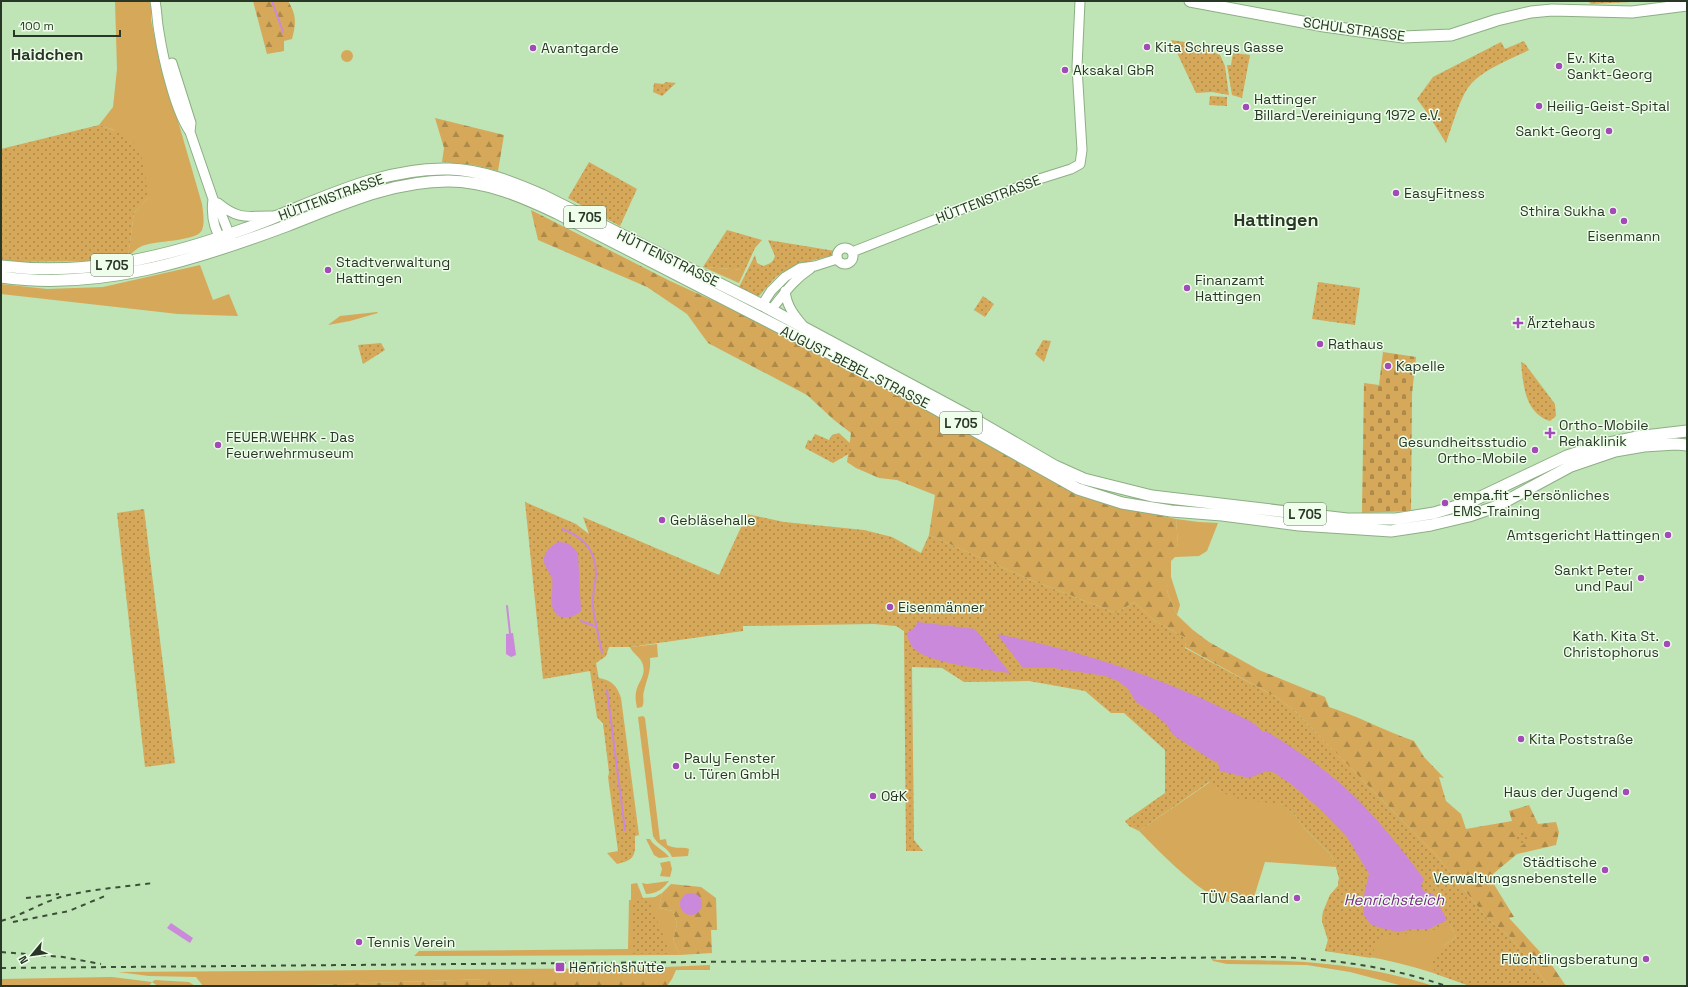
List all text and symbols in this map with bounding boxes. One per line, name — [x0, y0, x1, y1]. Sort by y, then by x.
scale bar — [14, 12, 120, 38]
street label: SCHULSTRASSE — [1302, 13, 1406, 45]
text: 100 m — [20, 18, 54, 34]
place label: Kita Schreys Gasse — [1155, 38, 1284, 56]
place label: Avantgarde — [541, 39, 619, 57]
marker: Kita Schreys Gasse — [1142, 42, 1152, 52]
marker: Avantgarde — [528, 43, 538, 53]
district label: Haidchen — [11, 44, 83, 65]
place label: Ev. Kita Sankt-Georg — [1567, 49, 1653, 83]
place label: Aksakal GbR — [1073, 61, 1154, 79]
marker: Ev. Kita Sankt-Georg — [1554, 61, 1564, 71]
marker: Aksakal GbR — [1060, 65, 1070, 75]
place label: Hattinger Billard-Vereinigung 1972 e.V. — [1254, 90, 1441, 124]
place label: Heilig-Geist-Spital — [1547, 97, 1670, 115]
marker: Heilig-Geist-Spital — [1534, 101, 1544, 111]
marker: Hattinger Billard-Vereinigung 1972 e.V. — [1241, 102, 1251, 112]
place label: Sankt-Georg — [1515, 122, 1601, 140]
marker: Sankt-Georg — [1604, 126, 1614, 136]
street label: HÜTTENSTRASSE — [276, 169, 386, 224]
street label: HÜTTENSTRASSE — [933, 171, 1043, 227]
place label: EasyFitness — [1404, 184, 1485, 202]
marker: EasyFitness — [1391, 188, 1401, 198]
place label: Sthira Sukha — [1520, 202, 1605, 220]
road number: L 705 — [564, 206, 606, 228]
marker: Sthira Sukha — [1608, 206, 1618, 216]
district label: Hattingen — [1233, 208, 1319, 231]
marker: Eisenmann — [1619, 216, 1629, 226]
street label: HÜTTENSTRASSE — [614, 226, 722, 291]
place label: Eisenmann — [1588, 227, 1660, 245]
place label: Stadtverwaltung Hattingen — [336, 253, 450, 287]
road number: L 705 — [91, 254, 133, 276]
marker: Stadtverwaltung Hattingen — [323, 265, 333, 275]
place label: Finanzamt Hattingen — [1195, 271, 1265, 305]
marker: Finanzamt Hattingen — [1182, 283, 1192, 293]
place label: Ärztehaus — [1527, 314, 1595, 332]
marker: Ärztehaus — [1512, 317, 1524, 329]
street label: AUGUST-BEBEL-STRASSE — [777, 322, 933, 412]
place label: Rathaus — [1328, 335, 1383, 353]
marker: Rathaus — [1315, 339, 1325, 349]
place label: Kapelle — [1396, 357, 1445, 375]
marker: Kapelle — [1383, 361, 1393, 371]
road number: L 705 — [940, 412, 982, 434]
place label: Ortho-Mobile Rehaklinik — [1559, 416, 1649, 450]
marker: Ortho-Mobile Rehaklinik — [1544, 427, 1556, 439]
place label: FEUER.WEHRK - Das Feuerwehrmuseum — [226, 428, 355, 462]
place label: Gesundheitsstudio Ortho-Mobile — [1398, 433, 1527, 467]
marker: FEUER.WEHRK - Das Feuerwehrmuseum — [213, 440, 223, 450]
marker: Gesundheitsstudio Ortho-Mobile — [1530, 445, 1540, 455]
place label: empa.fit – Persönliches EMS-Training — [1453, 486, 1610, 520]
marker: empa.fit – Persönliches EMS-Training — [1440, 498, 1450, 508]
road number: L 705 — [1284, 503, 1326, 525]
place label: Gebläsehalle — [670, 511, 755, 529]
marker: Gebläsehalle — [657, 515, 667, 525]
place label: Amtsgericht Hattingen — [1507, 526, 1660, 544]
marker: Amtsgericht Hattingen — [1663, 530, 1673, 540]
place label: Sankt Peter und Paul — [1554, 561, 1633, 595]
marker: Sankt Peter und Paul — [1636, 573, 1646, 583]
place label: Eisenmänner — [898, 598, 984, 616]
marker: Eisenmänner — [885, 602, 895, 612]
place label: Kath. Kita St. Christophorus — [1563, 627, 1659, 661]
marker: Kath. Kita St. Christophorus — [1662, 639, 1672, 649]
place label: Kita Poststraße — [1529, 730, 1633, 748]
marker: Kita Poststraße — [1516, 734, 1526, 744]
place label: Pauly Fenster u. Türen GmbH — [684, 749, 780, 783]
marker: Pauly Fenster u. Türen GmbH — [671, 761, 681, 771]
place label: Haus der Jugend — [1504, 783, 1618, 801]
place label: O&K — [881, 787, 908, 805]
marker: Haus der Jugend — [1621, 787, 1631, 797]
marker: O&K — [868, 791, 878, 801]
place label: Städtische Verwaltungsnebenstelle — [1433, 853, 1597, 887]
marker: Städtische Verwaltungsnebenstelle — [1600, 865, 1610, 875]
place label: TÜV Saarland — [1200, 889, 1289, 907]
water label: Henrichsteich — [1344, 890, 1445, 909]
marker: TÜV Saarland — [1292, 893, 1302, 903]
place label: Tennis Verein — [367, 933, 455, 951]
north arrow — [12, 935, 52, 975]
marker: Tennis Verein — [354, 937, 364, 947]
place label: Flüchtlingsberatung — [1501, 950, 1638, 968]
text: N — [15, 953, 31, 966]
marker: Flüchtlingsberatung — [1641, 954, 1651, 964]
place label: Henrichshütte — [569, 958, 664, 976]
marker: Henrichshütte — [554, 961, 566, 973]

